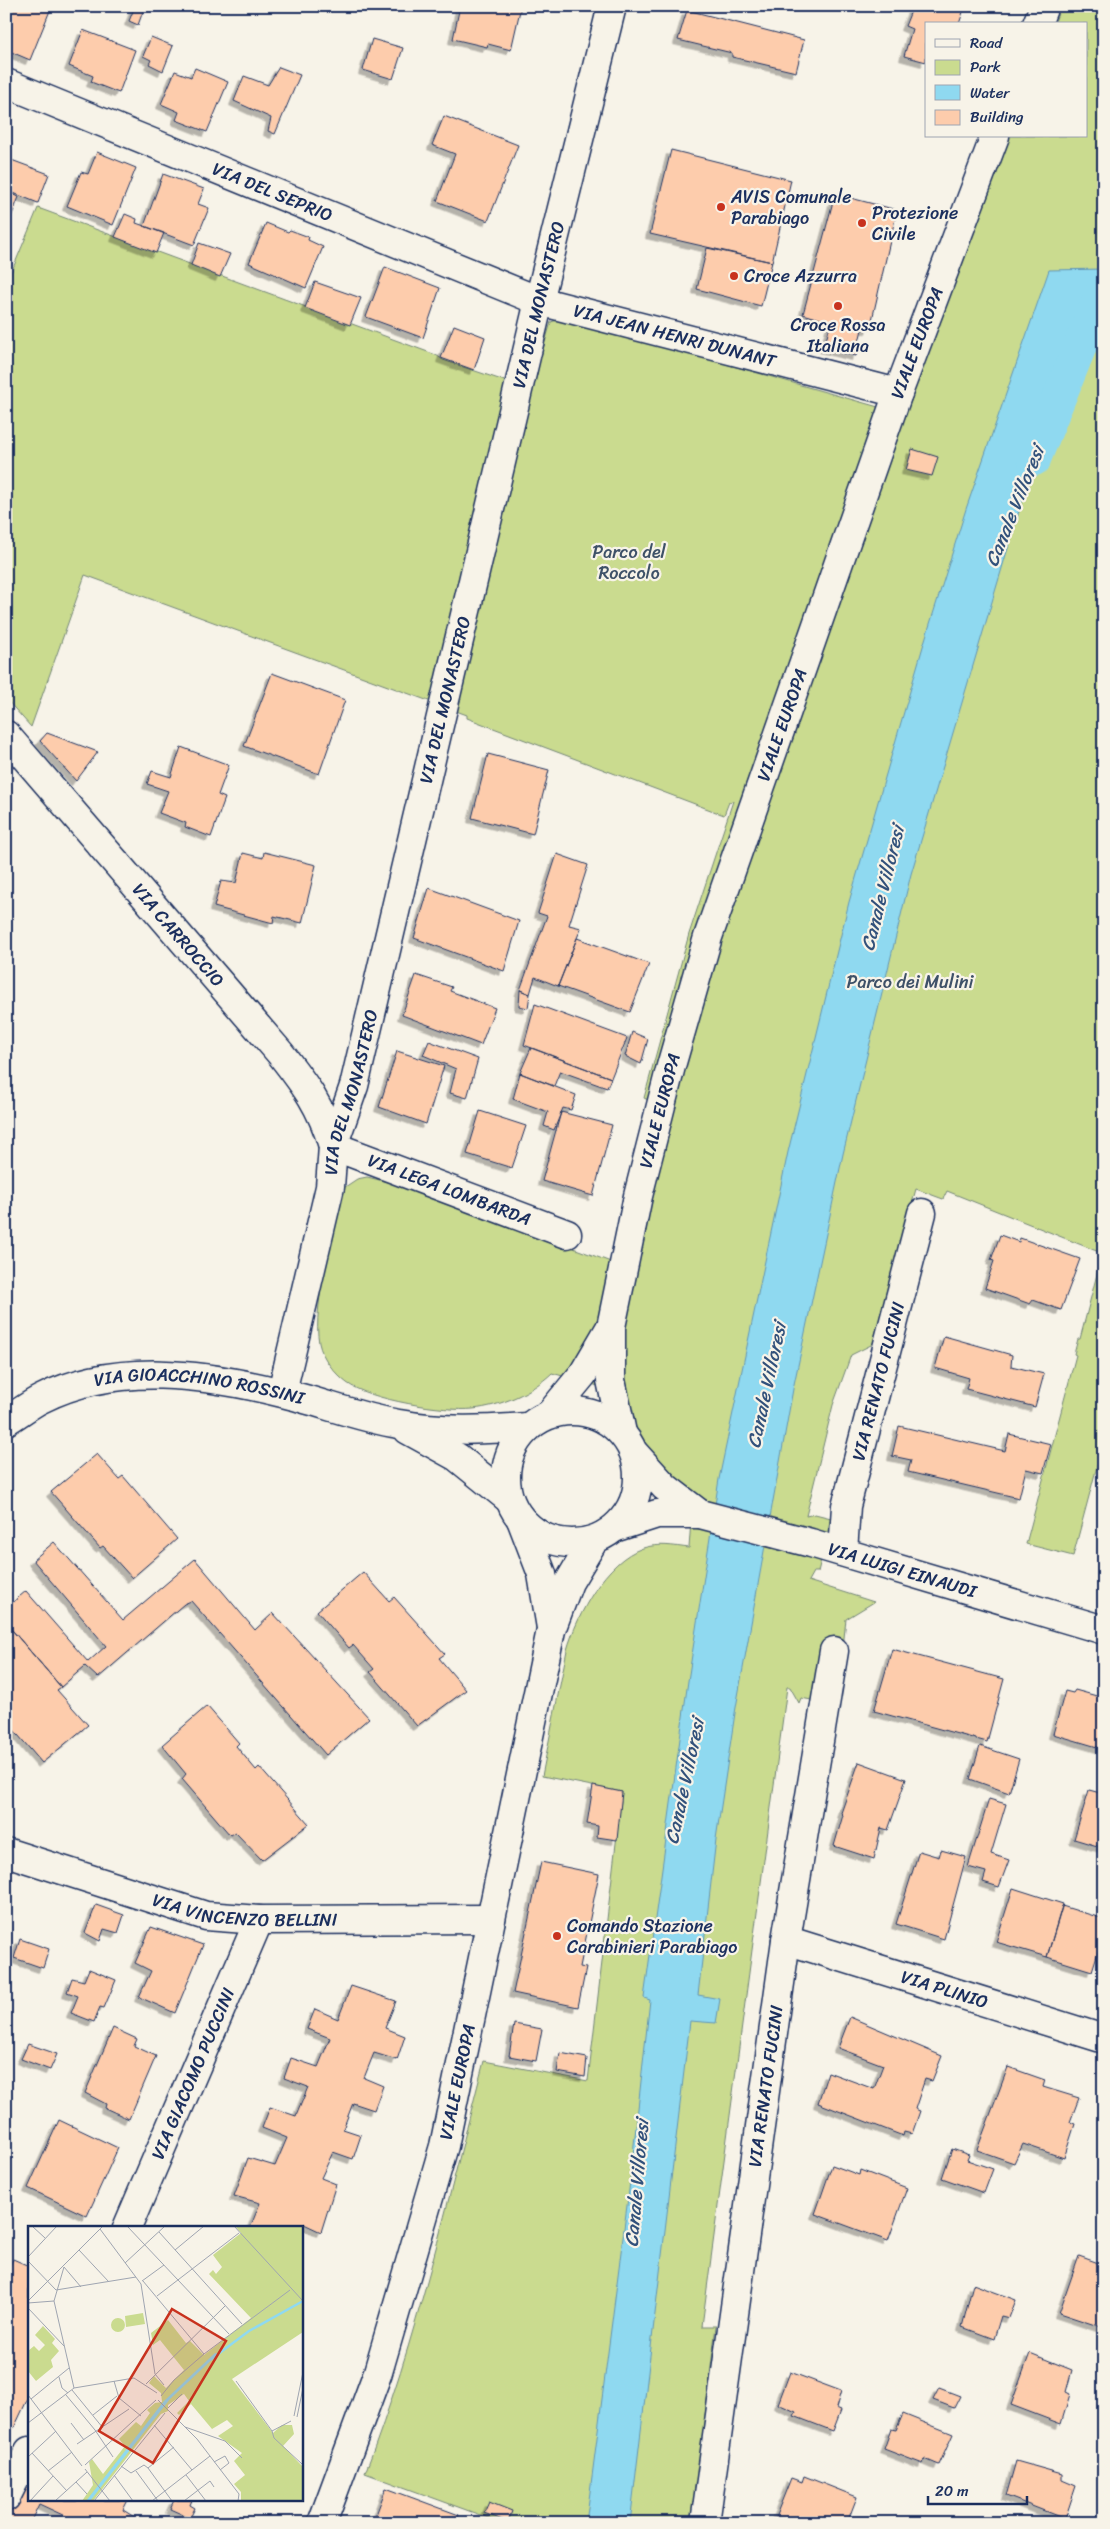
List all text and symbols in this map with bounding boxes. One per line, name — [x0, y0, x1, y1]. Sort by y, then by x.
legend — [925, 22, 1088, 138]
text: Road — [970, 30, 1003, 56]
text: Park — [970, 54, 1001, 80]
text: Water — [970, 80, 1010, 106]
text: Building — [970, 104, 1024, 130]
street label: VIA DEL SEPRIO — [207, 153, 338, 231]
place label: AVIS Comunale Parabiago — [730, 181, 852, 234]
place label: Protezione Civile — [872, 197, 958, 250]
marker: AVIS Comunale Parabiago — [715, 201, 727, 213]
marker: Protezione Civile — [856, 217, 868, 229]
street label: VIA DEL MONASTERO — [503, 218, 574, 392]
place label: Croce Azzurra — [744, 260, 857, 292]
marker: Croce Azzurra — [728, 270, 740, 282]
street label: VIALE EUROPA — [881, 282, 953, 403]
street label: VIA JEAN HENRI DUNANT — [570, 294, 780, 377]
marker: Croce Rossa Italiana — [832, 300, 844, 312]
place label: Croce Rossa Italiana — [790, 309, 886, 362]
water label: Canale Villoresi — [975, 437, 1055, 572]
park label: Parco del Roccolo — [592, 536, 667, 589]
street label: VIA DEL MONASTERO — [410, 613, 480, 787]
street label: VIALE EUROPA — [748, 664, 817, 786]
water label: Canale Villoresi — [851, 819, 915, 954]
street label: VIA CARROCCIO — [124, 875, 233, 995]
park label: Parco dei Mulini — [846, 966, 975, 998]
street label: VIA DEL MONASTERO — [315, 1006, 388, 1176]
street label: VIALE EUROPA — [630, 1049, 690, 1172]
street label: VIA LEGA LOMBARDA — [363, 1144, 536, 1235]
street label: VIA RENATO FUCINI — [842, 1298, 914, 1464]
water label: Canale Villoresi — [737, 1316, 797, 1451]
street label: VIA GIOACCHINO ROSSINI — [91, 1359, 310, 1415]
street label: VIA LUIGI EINAUDI — [824, 1533, 982, 1608]
water label: Canale Villoresi — [655, 1712, 715, 1847]
street label: VIA VINCENZO BELLINI — [148, 1884, 338, 1936]
place label: Comando Stazione Carabinieri Parabiago — [567, 1910, 738, 1963]
marker: Comando Stazione Carabinieri Parabiago — [551, 1930, 563, 1942]
street label: VIA PLINIO — [897, 1961, 992, 2018]
street label: VIA GIACOMO PUCCINI — [142, 1982, 244, 2165]
street label: VIA RENATO FUCINI — [739, 2003, 793, 2169]
street label: VIALE EUROPA — [430, 2021, 485, 2143]
water label: Canale Villoresi — [614, 2114, 659, 2248]
inset map — [28, 2226, 302, 2502]
scale bar — [928, 2474, 1026, 2506]
text: 20 m — [935, 2478, 969, 2504]

